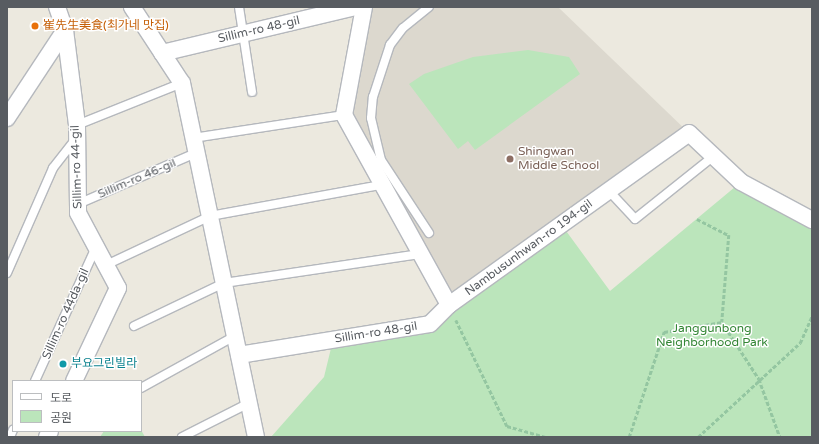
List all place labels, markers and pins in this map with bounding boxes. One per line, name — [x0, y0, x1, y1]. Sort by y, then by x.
place label: 崔先生美食(최가네 맛집) — [43, 19, 169, 33]
marker: 崔先生美食(최가네 맛집) — [30, 21, 40, 31]
place label: Shingwan Middle School — [518, 145, 599, 173]
marker: Shingwan Middle School — [505, 154, 515, 164]
place label: 부요그린빌라 — [71, 357, 137, 371]
marker: 부요그린빌라 — [58, 359, 68, 369]

